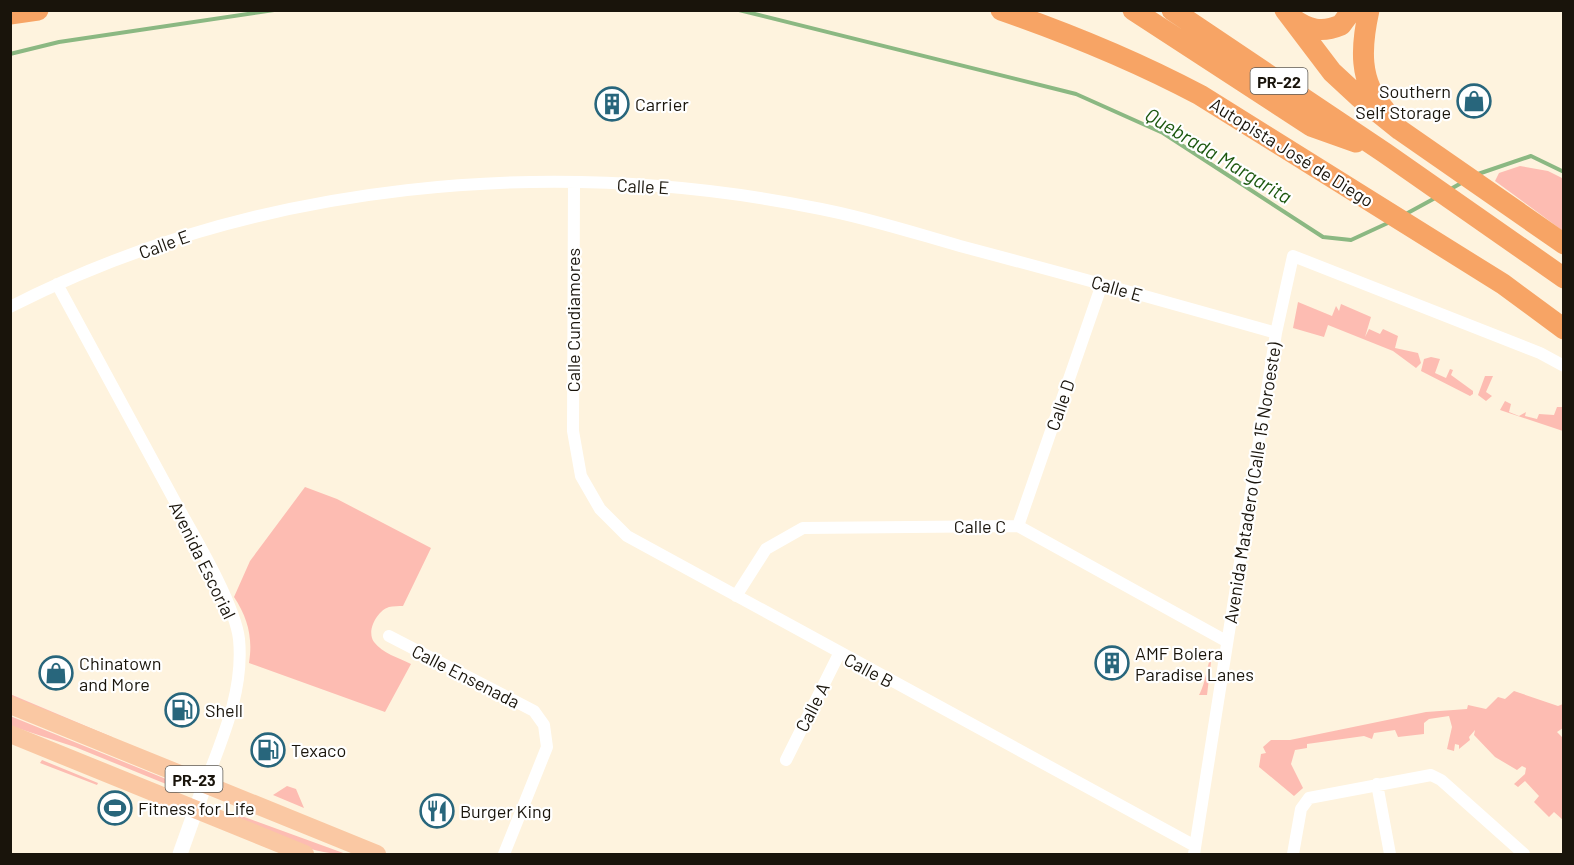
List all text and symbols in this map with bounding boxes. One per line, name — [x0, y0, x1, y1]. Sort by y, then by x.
road number: PR-22 — [1250, 68, 1308, 94]
place label: Southern Self Storage — [1355, 80, 1451, 123]
shop icon: Southern Self Storage — [1456, 83, 1492, 119]
building icon: Carrier — [594, 86, 630, 122]
place label: Carrier — [635, 93, 689, 115]
street label: Autopista José de Diego — [1206, 93, 1378, 211]
water label: Quebrada Margarita — [1141, 102, 1297, 208]
street label: Calle E — [616, 174, 670, 198]
street label: Calle E — [136, 225, 192, 263]
street label: Calle Cundiamores — [562, 248, 584, 392]
street label: Calle E — [1089, 270, 1145, 306]
street label: Avenida Matadero (Calle 15 Noroeste) — [1219, 341, 1285, 625]
street label: Calle D — [1041, 377, 1079, 433]
street label: Avenida Escorial — [165, 498, 241, 622]
street label: Calle C — [954, 515, 1006, 537]
street label: Calle Ensenada — [408, 639, 524, 713]
place label: AMF Bolera Paradise Lanes — [1135, 642, 1254, 685]
building icon: AMF Bolera Paradise Lanes — [1094, 645, 1130, 681]
street label: Calle B — [841, 648, 897, 692]
place label: Chinatown and More — [79, 652, 161, 695]
shop icon: Chinatown and More — [38, 655, 74, 691]
street label: Calle A — [790, 679, 834, 735]
fuel station icon: Shell — [164, 692, 200, 728]
place label: Shell — [205, 699, 243, 721]
fuel station icon: Texaco — [250, 732, 286, 768]
place label: Texaco — [291, 739, 346, 761]
road number: PR-23 — [166, 766, 222, 792]
sports icon: Fitness for Life — [97, 790, 133, 826]
restaurant icon: Burger King — [419, 793, 455, 829]
place label: Fitness for Life — [138, 797, 255, 819]
place label: Burger King — [460, 800, 551, 822]

